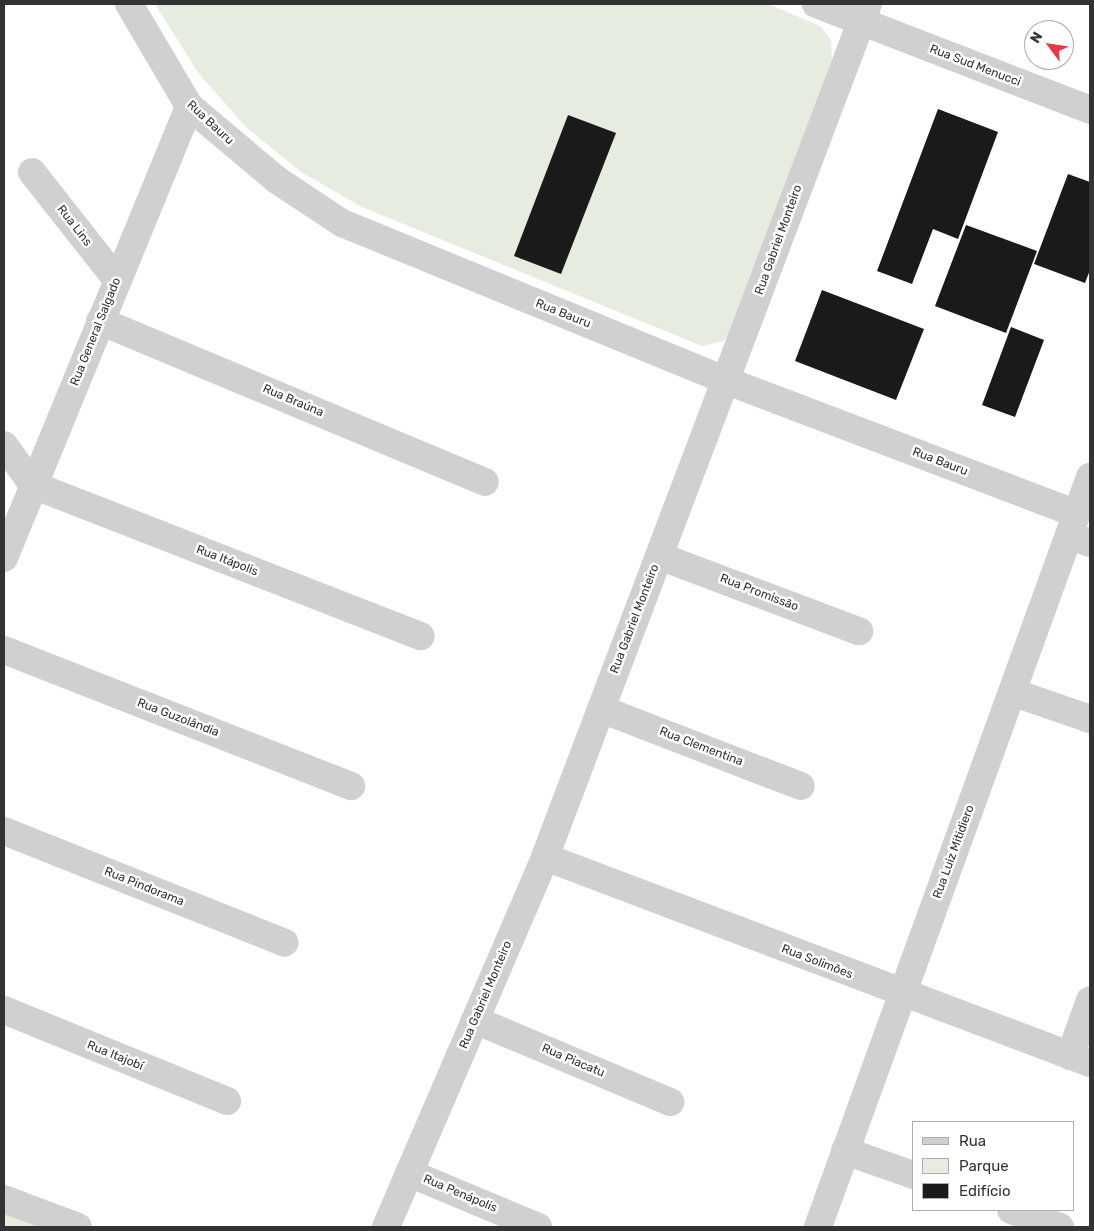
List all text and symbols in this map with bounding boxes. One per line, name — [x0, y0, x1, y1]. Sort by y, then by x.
north arrow — [1024, 20, 1074, 70]
text: N — [1027, 29, 1046, 46]
street label: Rua Sud Menucci — [927, 42, 1023, 90]
street label: Rua Bauru — [184, 98, 236, 148]
street label: Rua Gabriel Monteiro — [752, 183, 806, 297]
street label: Rua Lins — [54, 203, 94, 249]
street label: Rua General Salgado — [68, 276, 124, 388]
street label: Rua Bauru — [533, 296, 593, 332]
street label: Rua Braúna — [260, 382, 326, 420]
street label: Rua Bauru — [910, 445, 970, 479]
street label: Rua Itápolis — [194, 543, 260, 579]
street label: Rua Gabriel Monteiro — [608, 562, 662, 676]
street label: Rua Promissão — [718, 571, 800, 615]
street label: Rua Guzolândia — [135, 696, 221, 740]
street label: Rua Clementina — [657, 724, 745, 770]
street label: Rua Luiz Mitidiero — [930, 803, 978, 901]
street label: Rua Pindorama — [102, 864, 186, 910]
street label: Rua Gabriel Monteiro — [457, 939, 515, 1051]
street label: Rua Solimões — [779, 942, 855, 982]
street label: Rua Itajobí — [85, 1038, 145, 1074]
street label: Rua Piacatu — [539, 1041, 607, 1081]
legend — [912, 1121, 1074, 1211]
text: Rua — [959, 1132, 986, 1150]
text: Parque — [959, 1157, 1009, 1175]
street label: Rua Penápolis — [421, 1172, 499, 1216]
text: Edifício — [959, 1182, 1011, 1200]

